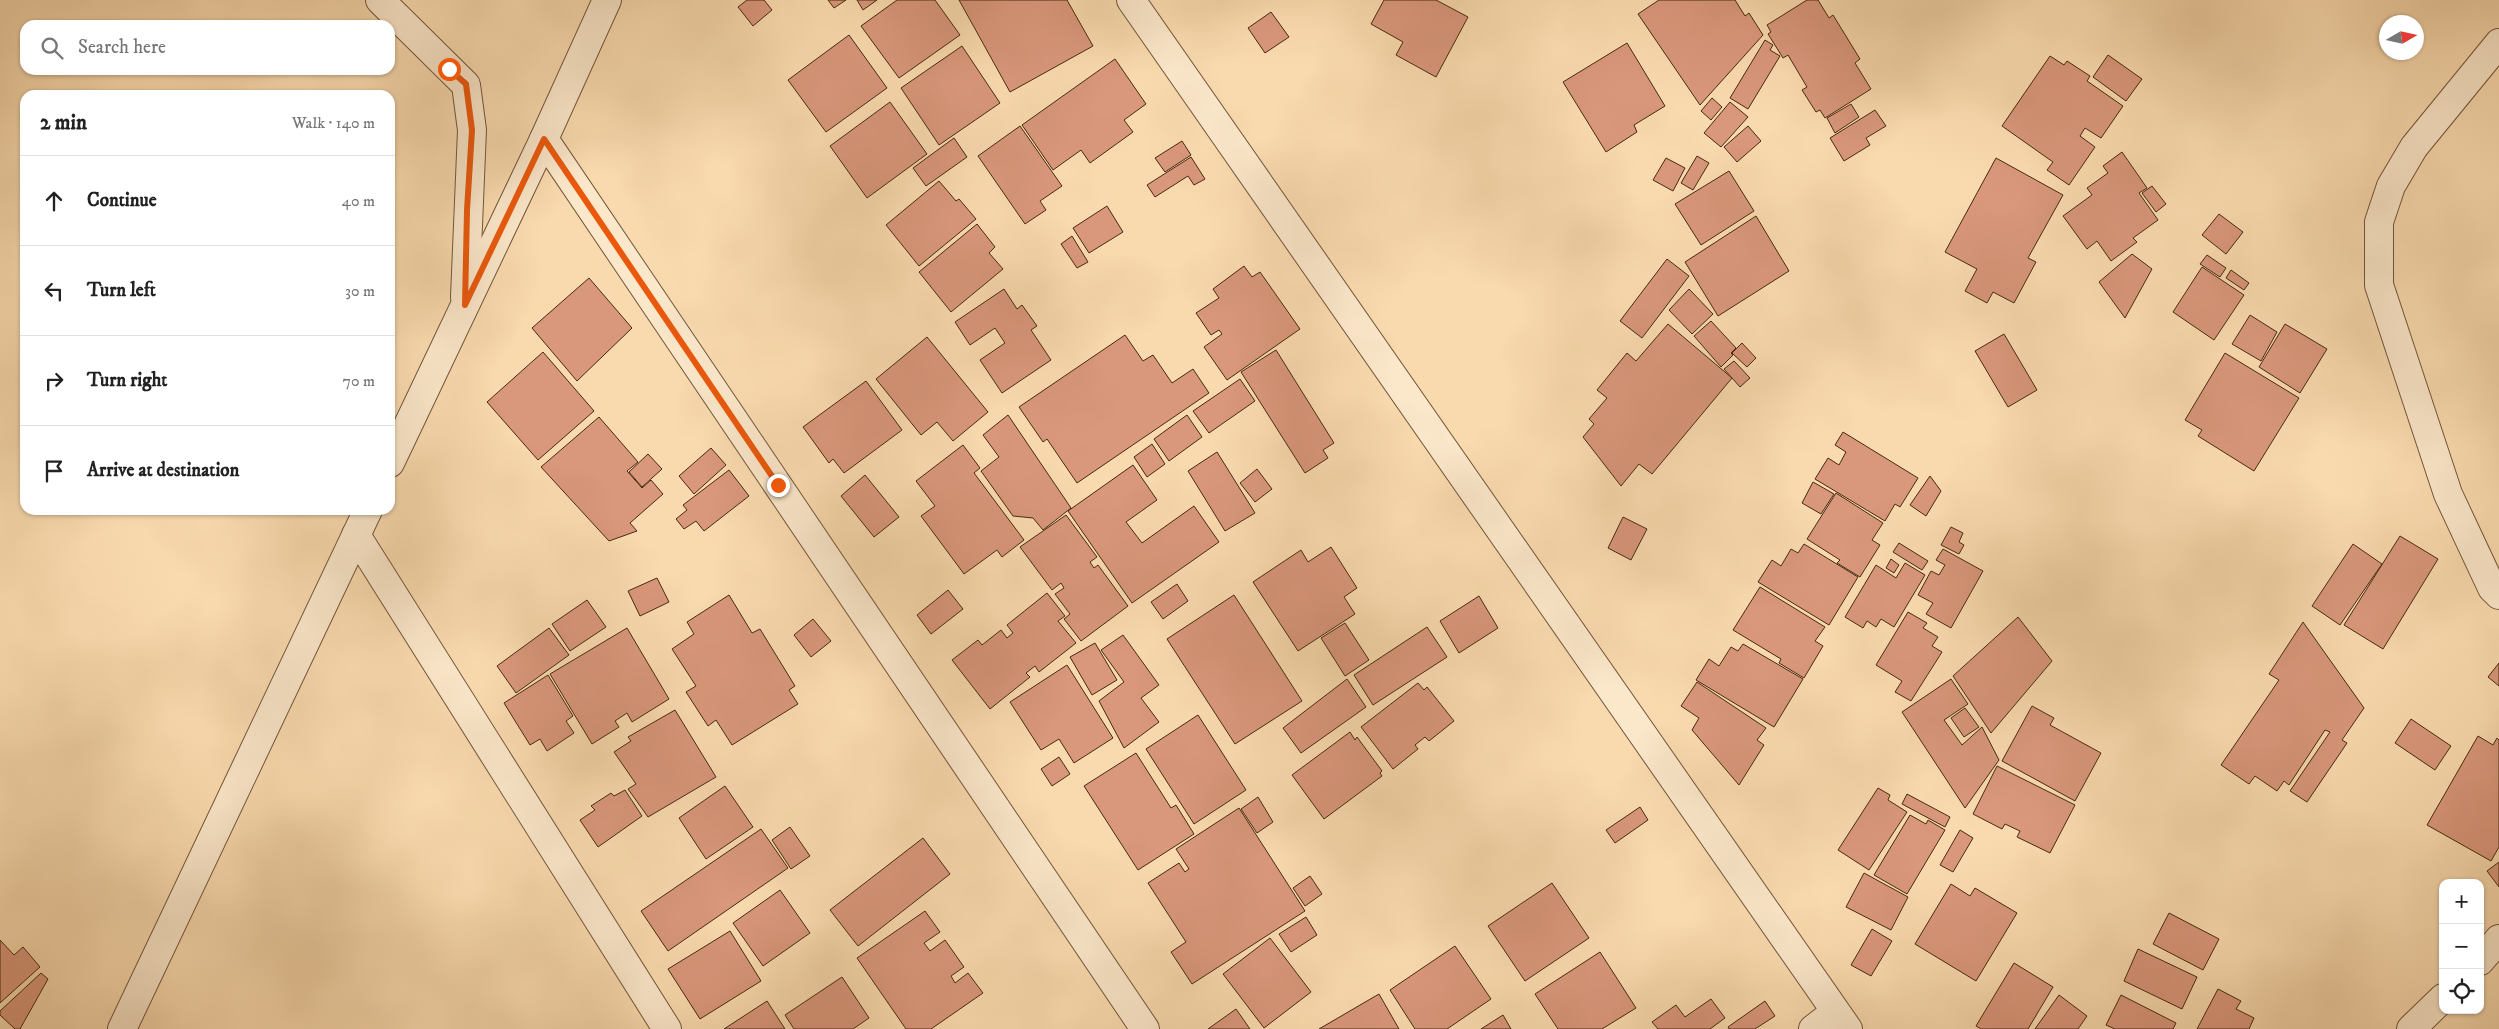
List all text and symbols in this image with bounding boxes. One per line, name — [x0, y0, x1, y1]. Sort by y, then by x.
north arrow — [2379, 15, 2424, 60]
search box — [20, 20, 395, 75]
icon: search — [38, 34, 66, 62]
text: Search here — [78, 36, 166, 59]
route start — [438, 58, 461, 81]
text: 2 min — [40, 110, 87, 136]
text: Walk · 140 m — [292, 113, 375, 133]
icon: ahead — [40, 187, 68, 215]
text: Continue — [87, 189, 157, 212]
text: 40 m — [342, 191, 375, 211]
icon: left — [40, 277, 68, 305]
text: Turn left — [87, 279, 156, 302]
text: 30 m — [345, 281, 375, 301]
icon: right — [40, 367, 68, 395]
text: Turn right — [87, 369, 167, 392]
text: 70 m — [343, 371, 375, 391]
icon: arrive — [40, 457, 68, 485]
text: Arrive at destination — [87, 459, 239, 482]
route end — [767, 474, 790, 497]
map controls — [2439, 879, 2484, 1014]
button: + — [2439, 879, 2484, 924]
button: − — [2439, 924, 2484, 969]
button: locate — [2439, 969, 2484, 1014]

